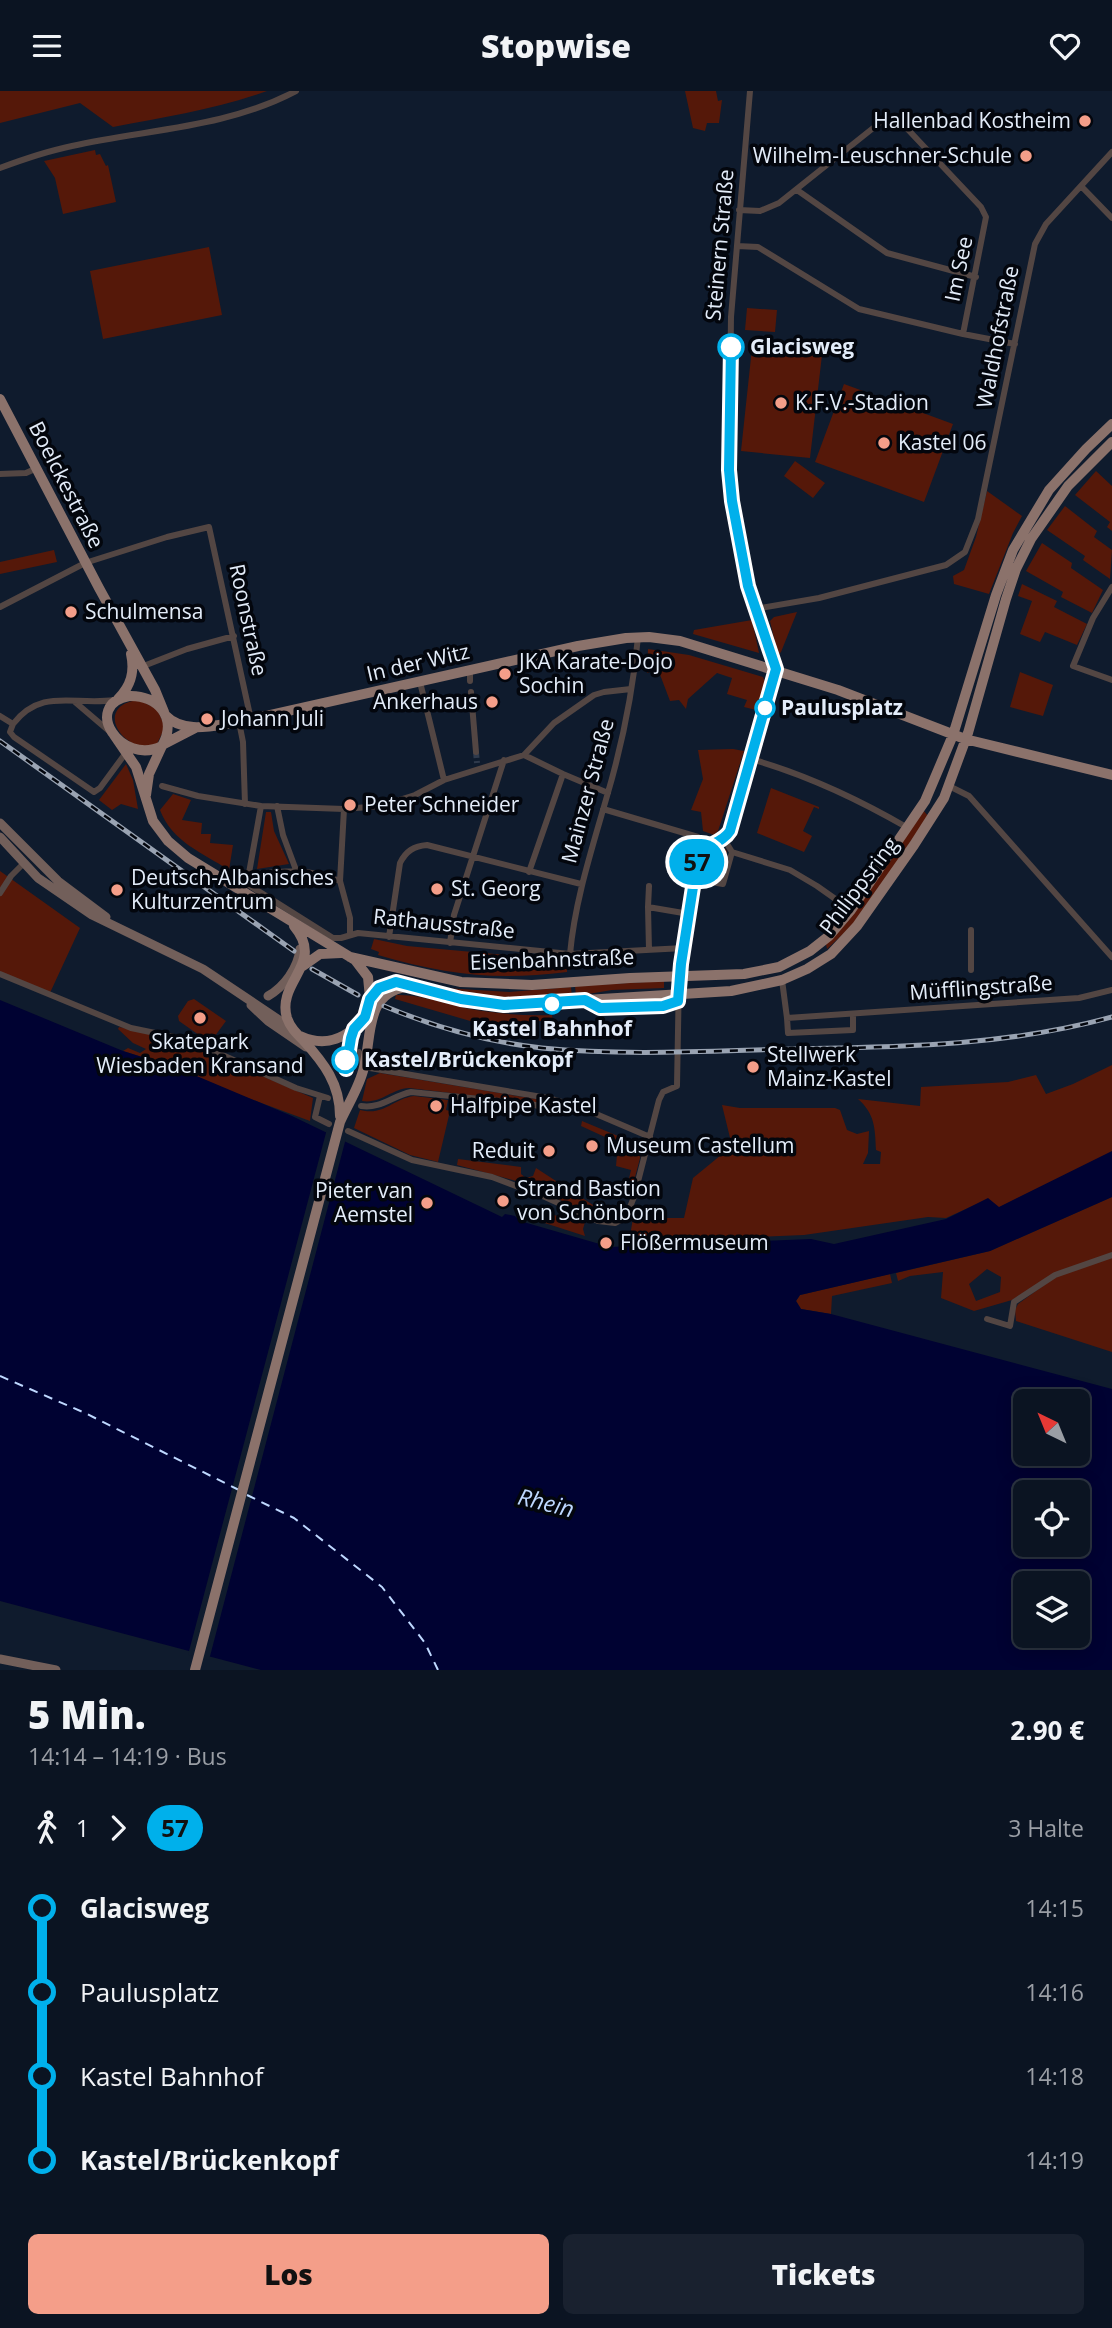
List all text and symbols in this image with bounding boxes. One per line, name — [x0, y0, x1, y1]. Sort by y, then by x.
text: Stopwise — [481, 24, 631, 67]
icon: menu — [28, 27, 66, 65]
icon: heart — [1046, 27, 1084, 65]
place label: Hallenbad Kostheim — [873, 106, 1071, 134]
marker: Hallenbad Kostheim — [1077, 113, 1093, 129]
place label: Wilhelm-Leuschner-Schule — [753, 141, 1012, 169]
marker: Wilhelm-Leuschner-Schule — [1018, 148, 1034, 164]
street label: Steinern Straße — [698, 168, 740, 322]
street label: Im See — [937, 234, 979, 304]
street label: Waldhofstraße — [969, 263, 1025, 410]
place label: Glacisweg — [750, 332, 854, 360]
marker: Glacisweg — [718, 334, 744, 360]
place label: K.F.V.-Stadion — [795, 388, 929, 416]
marker: K.F.V.-Stadion — [773, 395, 789, 411]
street label: Boelckestraße — [23, 416, 111, 553]
place label: Kastel 06 — [898, 428, 987, 456]
marker: Kastel 06 — [876, 435, 892, 451]
street label: Roonstraße — [223, 561, 274, 678]
place label: Schulmensa — [85, 597, 203, 625]
marker: Schulmensa — [63, 604, 79, 620]
street label: In der Witz — [364, 637, 472, 687]
place label: JKA Karate-Dojo Sochin — [517, 647, 673, 699]
marker: JKA Karate-Dojo Sochin — [497, 666, 513, 682]
place label: Ankerhaus — [373, 687, 478, 715]
place label: Paulusplatz — [781, 693, 903, 721]
marker: Ankerhaus — [484, 694, 500, 710]
marker: Paulusplatz — [755, 698, 775, 718]
place label: Johann Juli — [219, 704, 324, 732]
marker: Johann Juli — [199, 711, 215, 727]
street label: Mainzer Straße — [554, 715, 620, 866]
place label: Peter Schneider — [364, 790, 520, 818]
marker: Peter Schneider — [342, 797, 358, 813]
street label: Philippsring — [812, 831, 904, 940]
line badge: 57 — [666, 839, 728, 885]
text: 57 — [683, 845, 711, 878]
place label: Deutsch-Albanisches Kulturzentrum — [131, 863, 334, 915]
place label: St. Georg — [451, 874, 541, 902]
marker: St. Georg — [429, 881, 445, 897]
marker: Deutsch-Albanisches Kulturzentrum — [109, 882, 125, 898]
street label: Rathausstraße — [372, 902, 516, 944]
street label: Eisenbahnstraße — [469, 942, 635, 976]
street label: Müfflingstraße — [908, 968, 1053, 1006]
marker: Kastel Bahnhof — [542, 994, 562, 1014]
marker: Skatepark Wiesbaden Kransand — [192, 1010, 208, 1026]
place label: Kastel Bahnhof — [472, 1014, 634, 1042]
place label: Skatepark Wiesbaden Kransand — [96, 1027, 304, 1079]
place label: Stellwerk Mainz-Kastel — [767, 1040, 891, 1092]
place label: Kastel/Brückenkopf — [364, 1045, 574, 1073]
marker: Kastel/Brückenkopf — [332, 1047, 358, 1073]
marker: Stellwerk Mainz-Kastel — [745, 1059, 761, 1075]
place label: Halfpipe Kastel — [450, 1091, 597, 1119]
marker: Halfpipe Kastel — [428, 1098, 444, 1114]
place label: Museum Castellum — [606, 1131, 794, 1159]
place label: Reduit — [472, 1136, 535, 1164]
marker: Museum Castellum — [584, 1138, 600, 1154]
marker: Reduit — [541, 1143, 557, 1159]
place label: Strand Bastion von Schönborn — [517, 1174, 665, 1226]
place label: Pieter van Aemstel — [315, 1176, 413, 1228]
marker: Strand Bastion von Schönborn — [495, 1193, 511, 1209]
marker: Pieter van Aemstel — [419, 1195, 435, 1211]
place label: Flößermuseum — [620, 1228, 769, 1256]
marker: Flößermuseum — [598, 1235, 614, 1251]
north arrow — [1013, 1389, 1090, 1467]
map controls — [1013, 1389, 1090, 1648]
water label: Rhein — [515, 1480, 578, 1524]
button: locate — [1013, 1480, 1090, 1557]
button: layers — [1013, 1571, 1090, 1648]
text: 5 Min. — [28, 1688, 146, 1740]
text: 2.90 € — [1010, 1712, 1084, 1748]
text: 14:14 – 14:19 · Bus — [28, 1740, 227, 1772]
icon: walk — [28, 1809, 66, 1847]
icon: forward — [99, 1809, 137, 1847]
text: 57 — [161, 1811, 189, 1844]
text: 1 — [76, 1812, 89, 1844]
text: 3 Halte — [1008, 1812, 1084, 1844]
text: Glacisweg — [80, 1890, 209, 1926]
text: 14:15 — [1025, 1892, 1084, 1924]
text: Paulusplatz — [80, 1974, 219, 2010]
text: 14:16 — [1025, 1976, 1084, 2008]
text: Kastel Bahnhof — [80, 2058, 263, 2094]
text: 14:18 — [1025, 2060, 1084, 2092]
text: Kastel/Brückenkopf — [80, 2142, 338, 2178]
text: 14:19 — [1025, 2144, 1084, 2176]
button: Los — [28, 2234, 549, 2314]
button: Tickets — [563, 2234, 1084, 2314]

